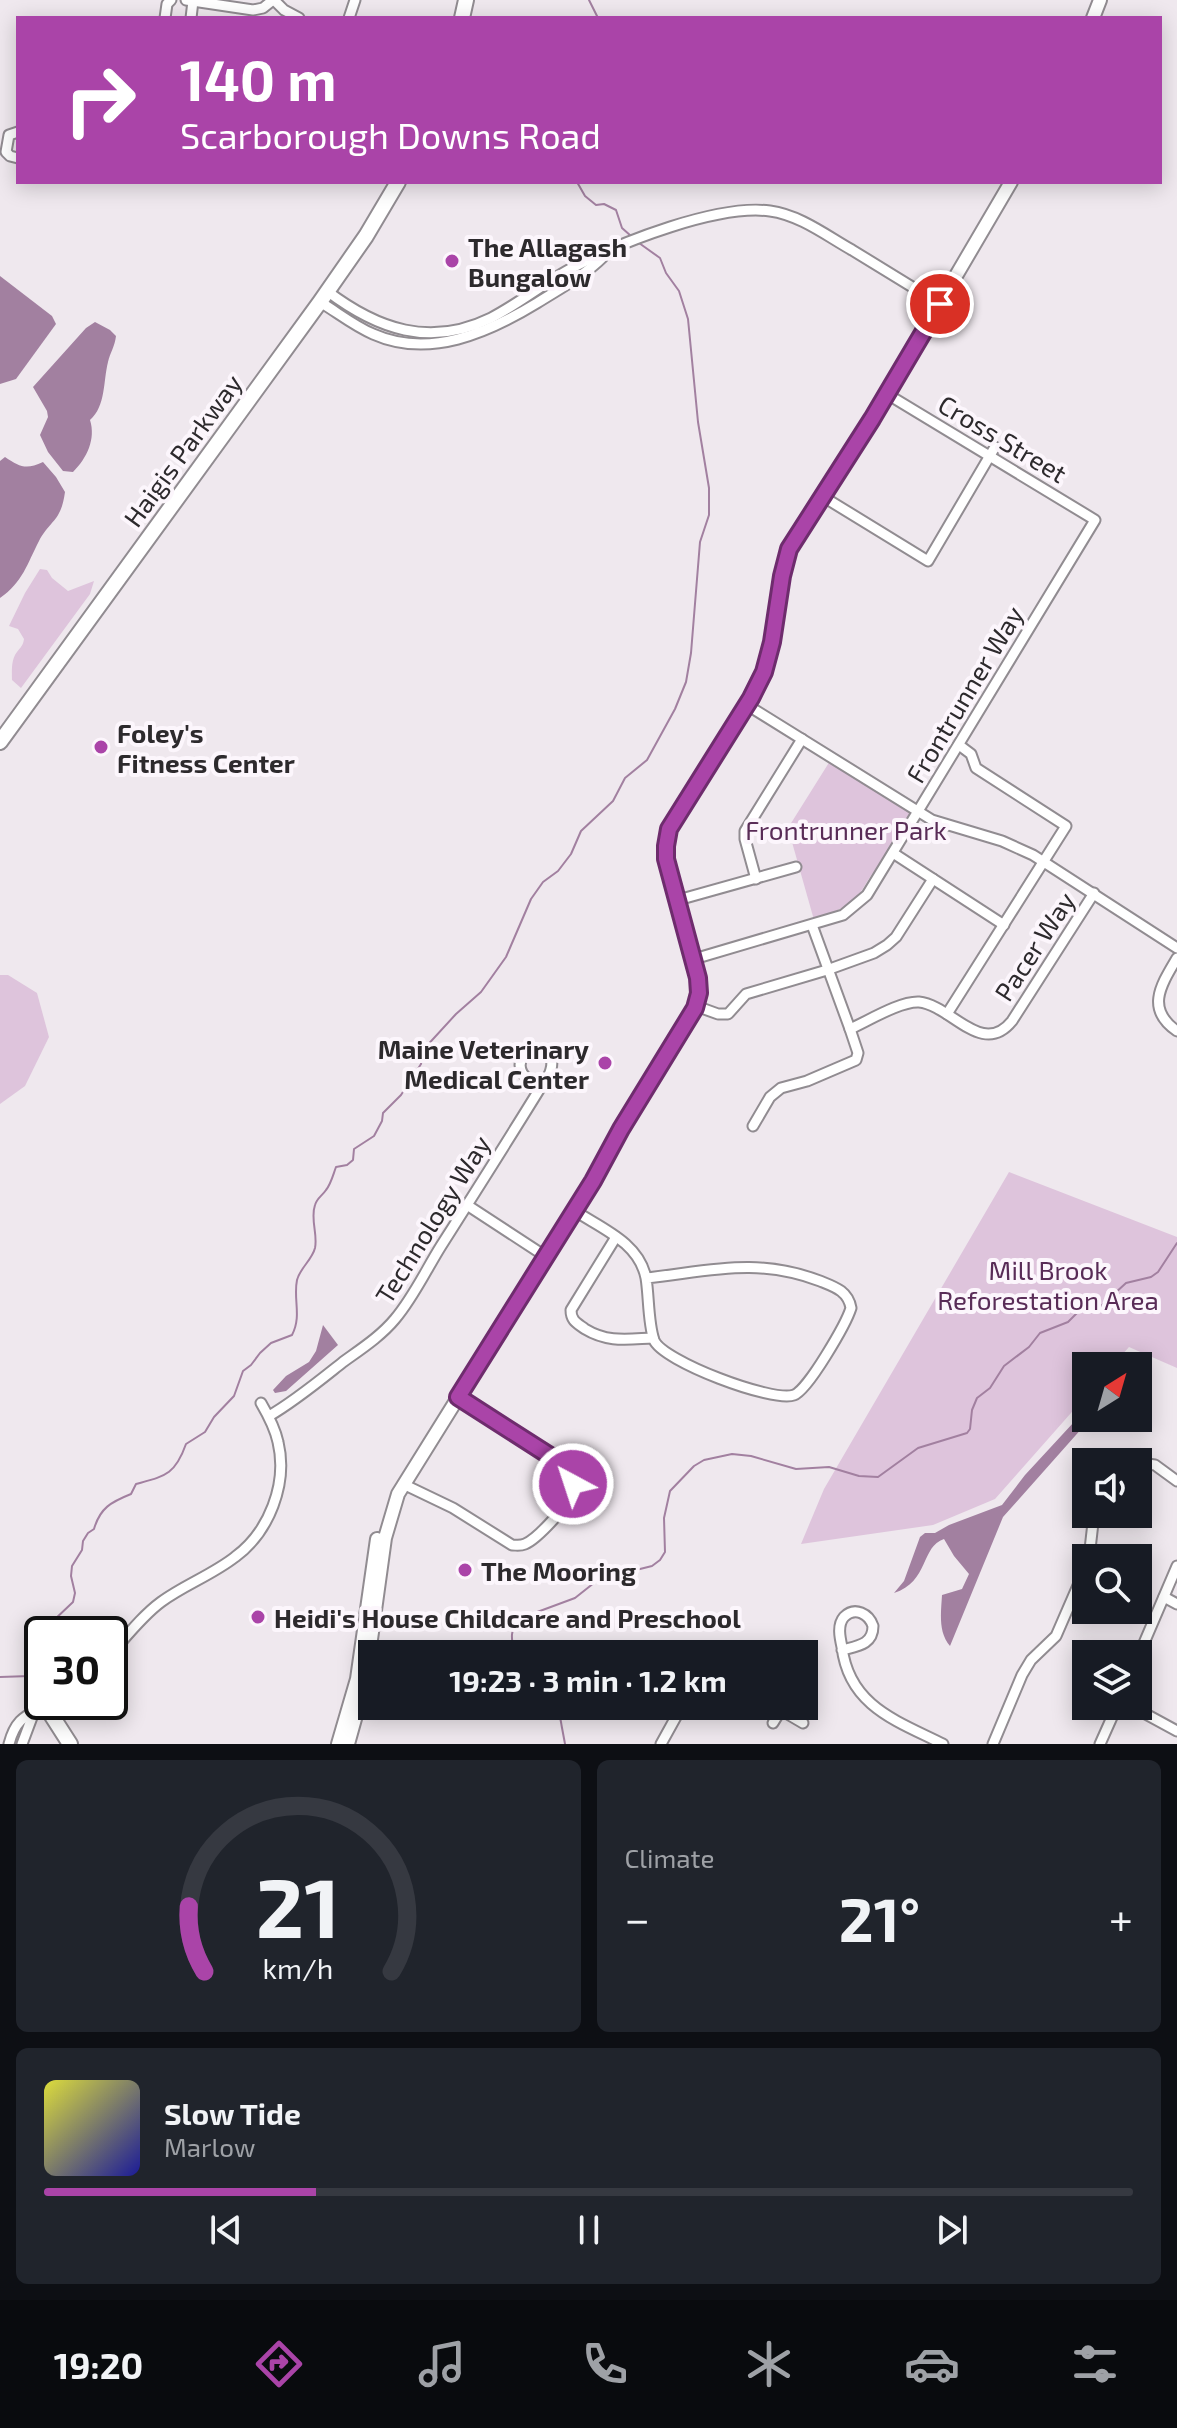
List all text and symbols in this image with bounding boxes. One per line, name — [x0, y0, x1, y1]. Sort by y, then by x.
text: 140 m — [180, 45, 337, 112]
icon: right — [48, 48, 152, 152]
text: Scarborough Downs Road — [180, 113, 601, 156]
place label: The Allagash Bungalow — [468, 231, 627, 292]
marker: The Allagash Bungalow — [443, 252, 461, 270]
pin — [906, 270, 974, 338]
icon: arrive — [918, 282, 962, 326]
street label: Haigis Parkway — [116, 368, 248, 532]
street label: Cross Street — [933, 388, 1073, 488]
street label: Frontrunner Way — [899, 600, 1029, 788]
place label: Foley's Fitness Center — [117, 717, 295, 778]
marker: Foley's Fitness Center — [92, 738, 110, 756]
park label: Frontrunner Park — [745, 814, 947, 845]
street label: Pacer Way — [987, 885, 1081, 1006]
place label: Maine Veterinary Medical Center — [378, 1033, 589, 1094]
marker: Maine Veterinary Medical Center — [596, 1054, 614, 1072]
street label: Technology Way — [368, 1129, 496, 1309]
park label: Mill Brook Reforestation Area — [937, 1254, 1159, 1315]
north arrow — [1072, 1352, 1152, 1432]
map controls — [1072, 1352, 1152, 1720]
position arrow — [531, 1442, 615, 1526]
button: sound — [1072, 1448, 1152, 1528]
button: search — [1072, 1544, 1152, 1624]
place label: The Mooring — [481, 1555, 636, 1586]
marker: The Mooring — [456, 1561, 474, 1579]
place label: Heidi's House Childcare and Preschool — [274, 1602, 741, 1633]
marker: Heidi's House Childcare and Preschool — [249, 1608, 267, 1626]
speed limit sign: 30 — [24, 1616, 128, 1720]
button: layers — [1072, 1640, 1152, 1720]
text: 19:23 · 3 min · 1.2 km — [449, 1662, 727, 1698]
text: Climate — [625, 1842, 714, 1873]
text: 21 — [256, 1855, 340, 1955]
text: 21° — [839, 1882, 920, 1954]
text: − — [625, 1891, 650, 1944]
text: + — [1109, 1891, 1133, 1944]
text: km/h — [263, 1950, 334, 1985]
text: Slow Tide — [164, 2095, 301, 2131]
text: Marlow — [164, 2131, 255, 2162]
icon: previous — [204, 2208, 248, 2252]
icon: pause — [567, 2208, 611, 2252]
icon: next — [930, 2208, 974, 2252]
icon: directions — [251, 2336, 307, 2392]
icon: music — [414, 2336, 470, 2392]
icon: phone — [577, 2336, 633, 2392]
icon: climate — [741, 2336, 797, 2392]
icon: car — [904, 2336, 960, 2392]
icon: filters — [1067, 2336, 1123, 2392]
text: 19:20 — [54, 2343, 143, 2386]

